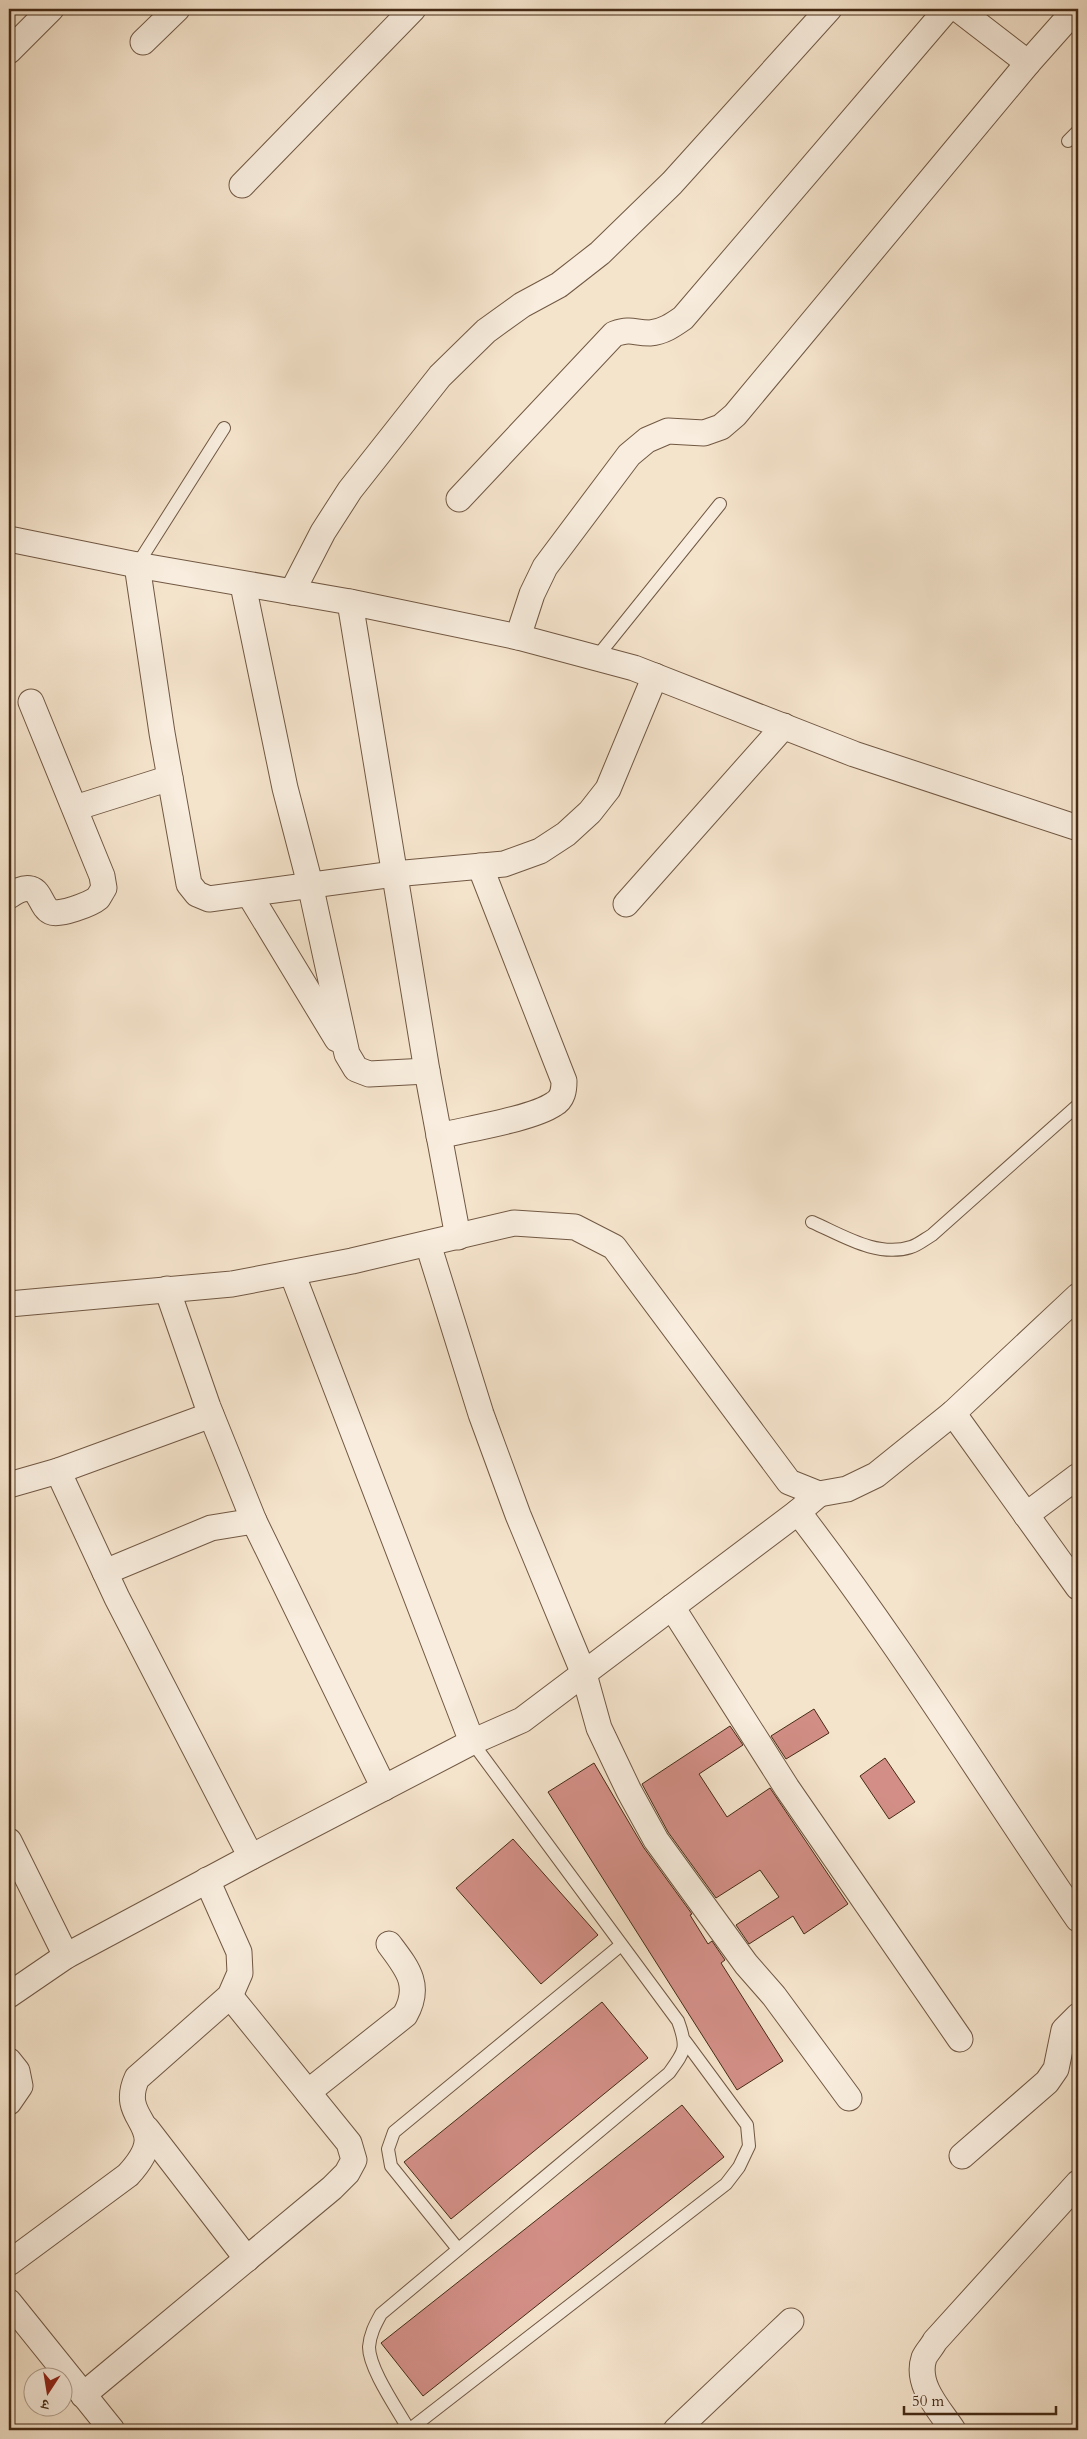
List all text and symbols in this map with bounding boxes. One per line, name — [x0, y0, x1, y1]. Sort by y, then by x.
north arrow — [22, 2366, 72, 2416]
scale bar — [904, 2384, 1057, 2416]
text: 50 m — [912, 2391, 944, 2411]
text: उ — [39, 2394, 52, 2414]

